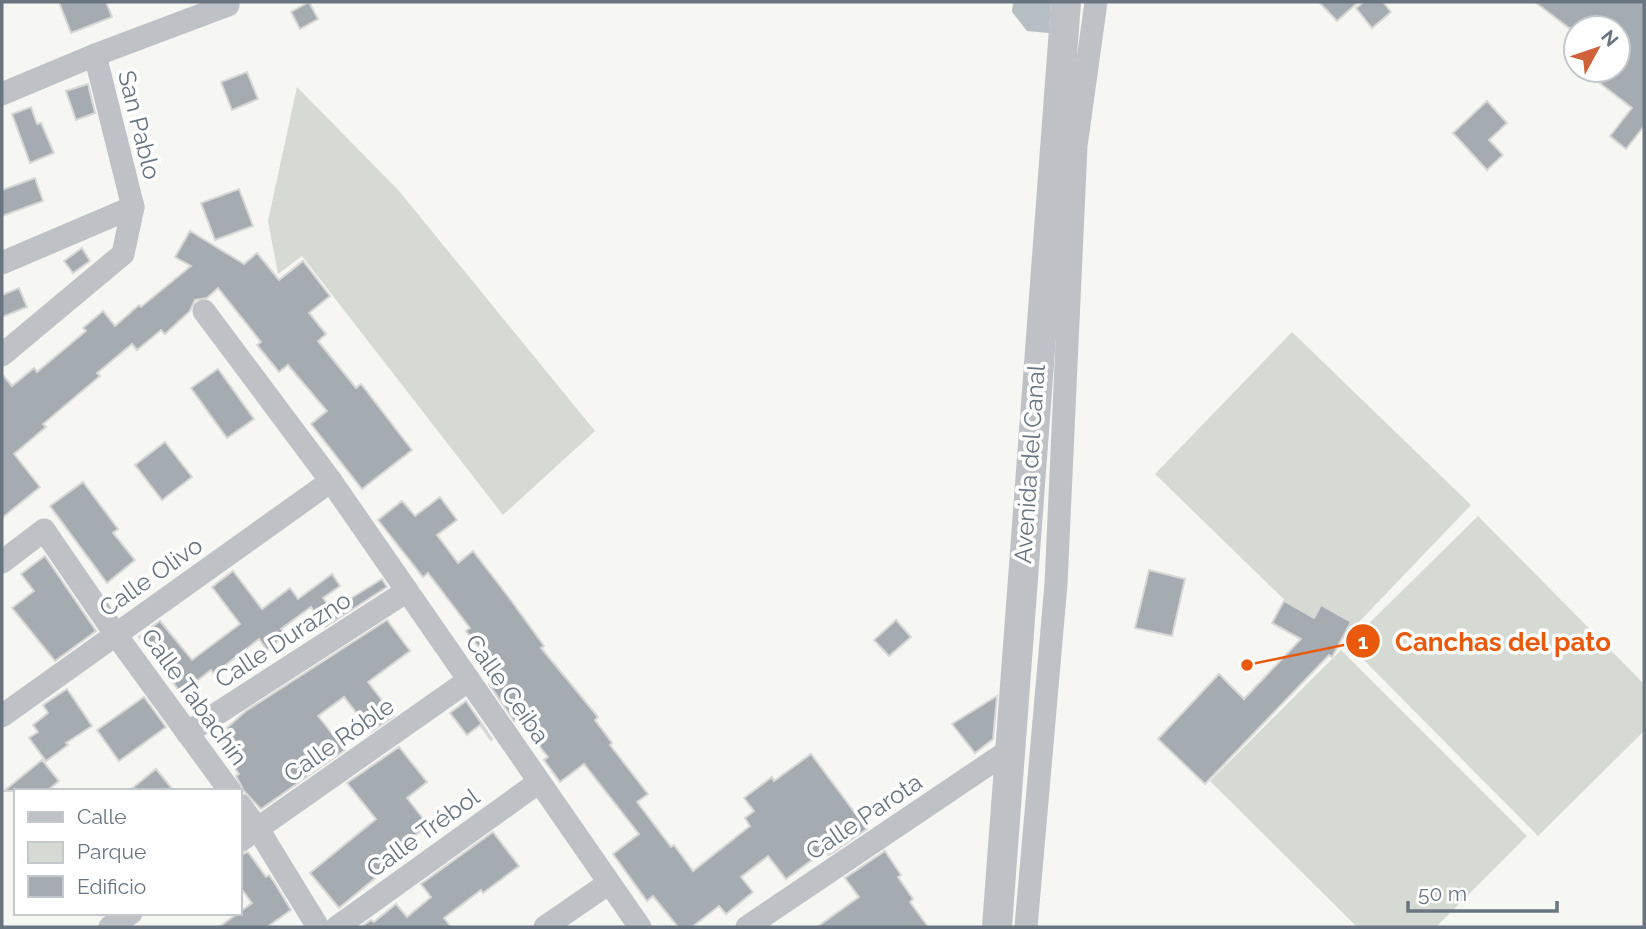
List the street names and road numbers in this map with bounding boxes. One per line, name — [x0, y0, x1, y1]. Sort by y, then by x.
street label: San Pablo — [112, 67, 167, 182]
street label: Avenida del Canal — [1008, 363, 1051, 564]
street label: Calle Olivo — [94, 531, 208, 623]
street label: Calle Durazno — [210, 585, 356, 694]
street label: Calle Tabachín — [135, 623, 254, 771]
street label: Calle Ceiba — [459, 629, 556, 749]
street label: Calle Róble — [278, 691, 399, 788]
street label: Calle Parota — [800, 767, 927, 866]
street label: Calle Trébol — [361, 782, 485, 883]

